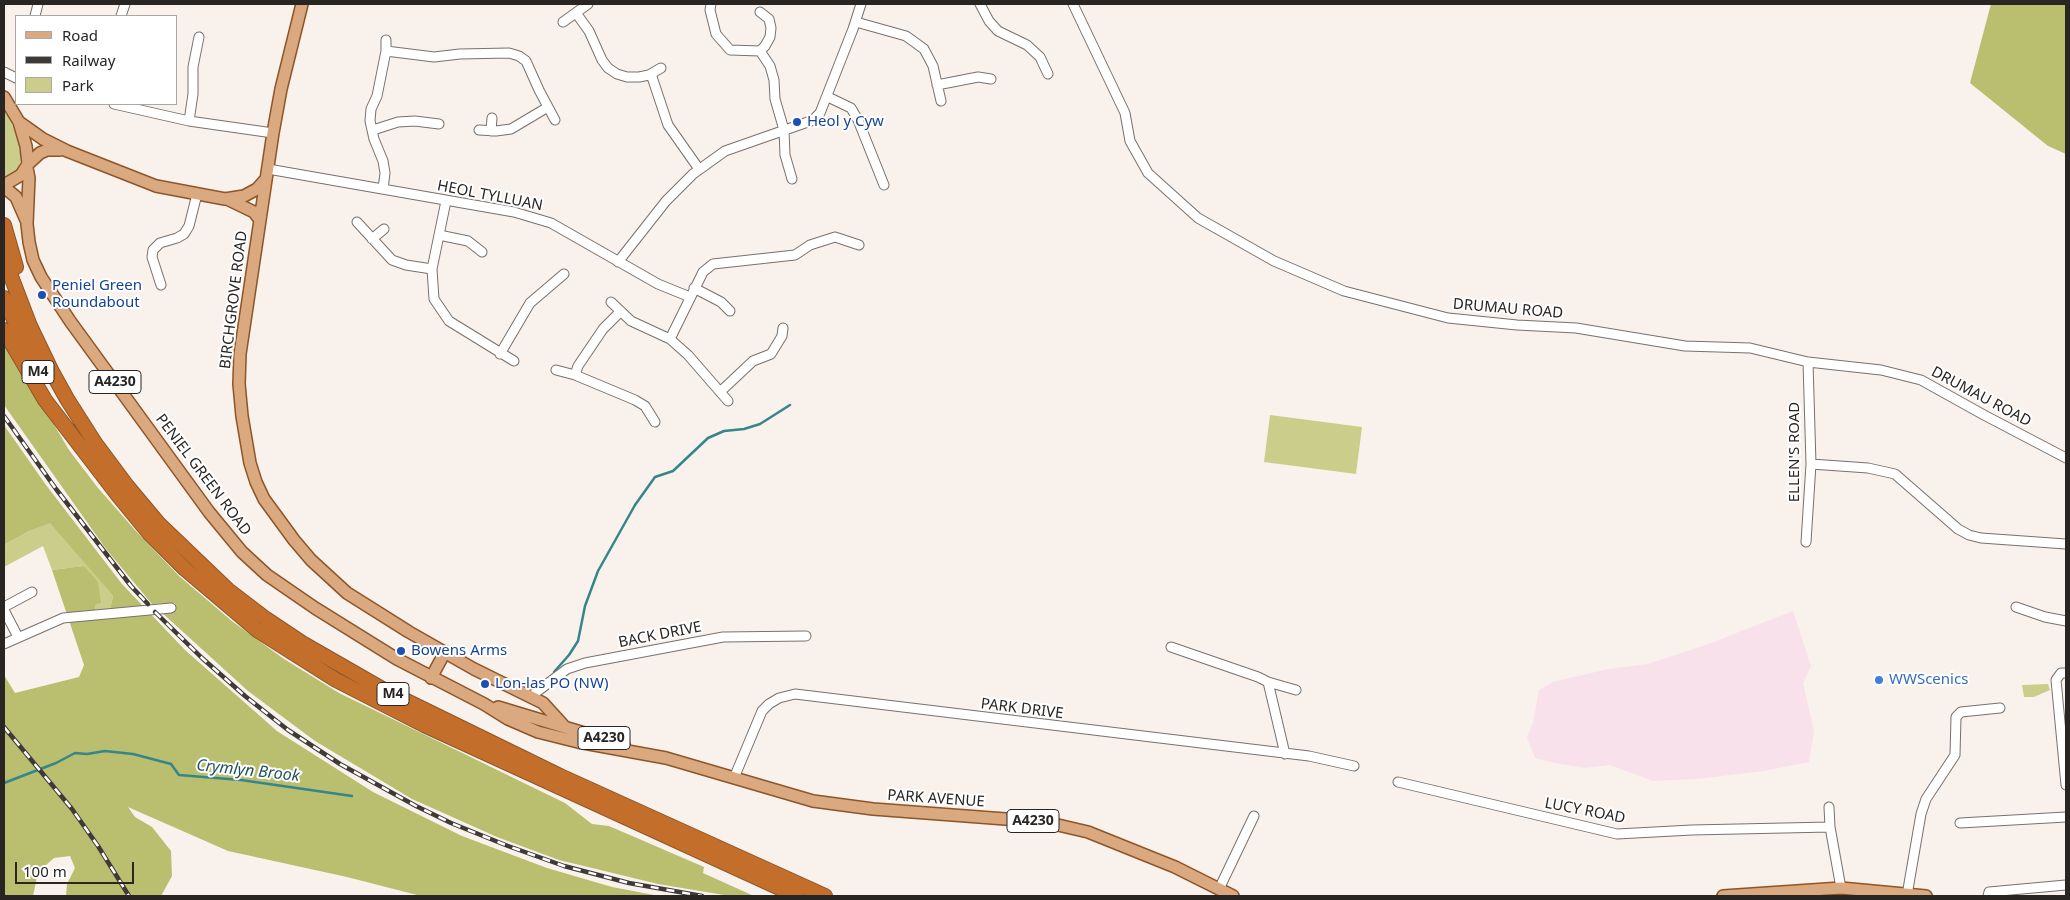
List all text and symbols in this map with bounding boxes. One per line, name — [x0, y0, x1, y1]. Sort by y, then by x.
legend — [15, 15, 178, 105]
text: Road — [62, 25, 98, 45]
text: Railway — [62, 50, 115, 70]
text: Park — [62, 75, 94, 95]
place label: Heol y Cyw — [807, 113, 884, 131]
marker: Heol y Cyw — [791, 116, 803, 128]
street label: HEOL TYLLUAN — [436, 177, 544, 215]
street label: BIRCHGROVE ROAD — [217, 230, 251, 370]
place label: Peniel Green Roundabout — [52, 277, 142, 312]
marker: Peniel Green Roundabout — [36, 289, 48, 301]
street label: DRUMAU ROAD — [1452, 295, 1564, 323]
road number: M4 — [22, 361, 54, 384]
street label: DRUMAU ROAD — [1928, 363, 2034, 431]
road number: A4230 — [89, 371, 141, 394]
street label: ELLEN'S ROAD — [1786, 402, 1804, 502]
street label: PENIEL GREEN ROAD — [151, 411, 255, 539]
street label: BACK DRIVE — [617, 618, 703, 652]
place label: Bowens Arms — [411, 642, 507, 660]
marker: Bowens Arms — [395, 645, 407, 657]
place label: WWScenics — [1889, 671, 1968, 689]
marker: WWScenics — [1873, 674, 1885, 686]
place label: Lon-las PO (NW) — [495, 675, 608, 693]
marker: Lon-las PO (NW) — [479, 678, 491, 690]
road number: M4 — [377, 682, 409, 706]
street label: PARK DRIVE — [980, 695, 1064, 723]
road number: A4230 — [578, 726, 630, 750]
water label: Crymlyn Brook — [195, 756, 301, 786]
street label: PARK AVENUE — [887, 787, 985, 811]
street label: LUCY ROAD — [1543, 794, 1627, 828]
road number: A4230 — [1007, 809, 1059, 832]
scale bar — [18, 852, 136, 884]
text: 100 m — [23, 861, 67, 881]

